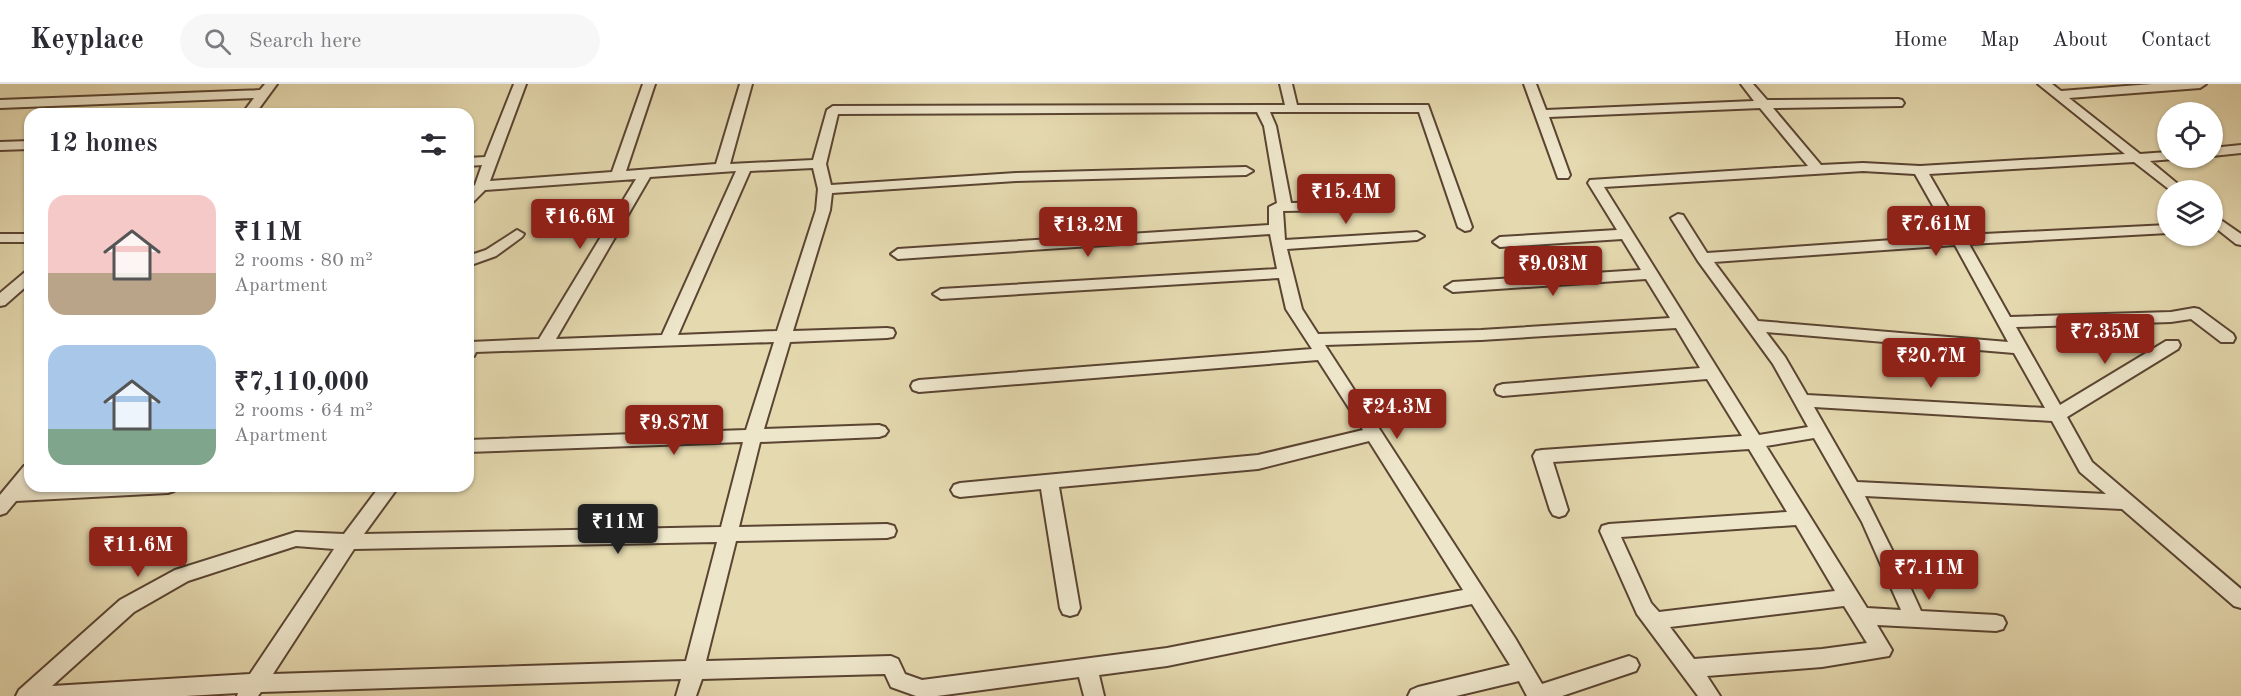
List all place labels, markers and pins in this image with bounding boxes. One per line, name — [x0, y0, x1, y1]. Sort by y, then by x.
pin: ₹15.4M — [1297, 174, 1395, 225]
pin: ₹16.6M — [531, 199, 629, 250]
pin: ₹7.61M — [1887, 206, 1985, 257]
pin: ₹13.2M — [1039, 207, 1137, 258]
pin: ₹9.03M — [1504, 246, 1602, 297]
pin: ₹7.35M — [2056, 314, 2154, 365]
pin: ₹20.7M — [1882, 338, 1980, 389]
pin: ₹24.3M — [1348, 389, 1446, 440]
pin: ₹9.87M — [625, 405, 723, 456]
pin: ₹11M — [582, 504, 654, 555]
pin: ₹11.6M — [89, 527, 187, 578]
pin: ₹7.11M — [1880, 550, 1978, 601]

